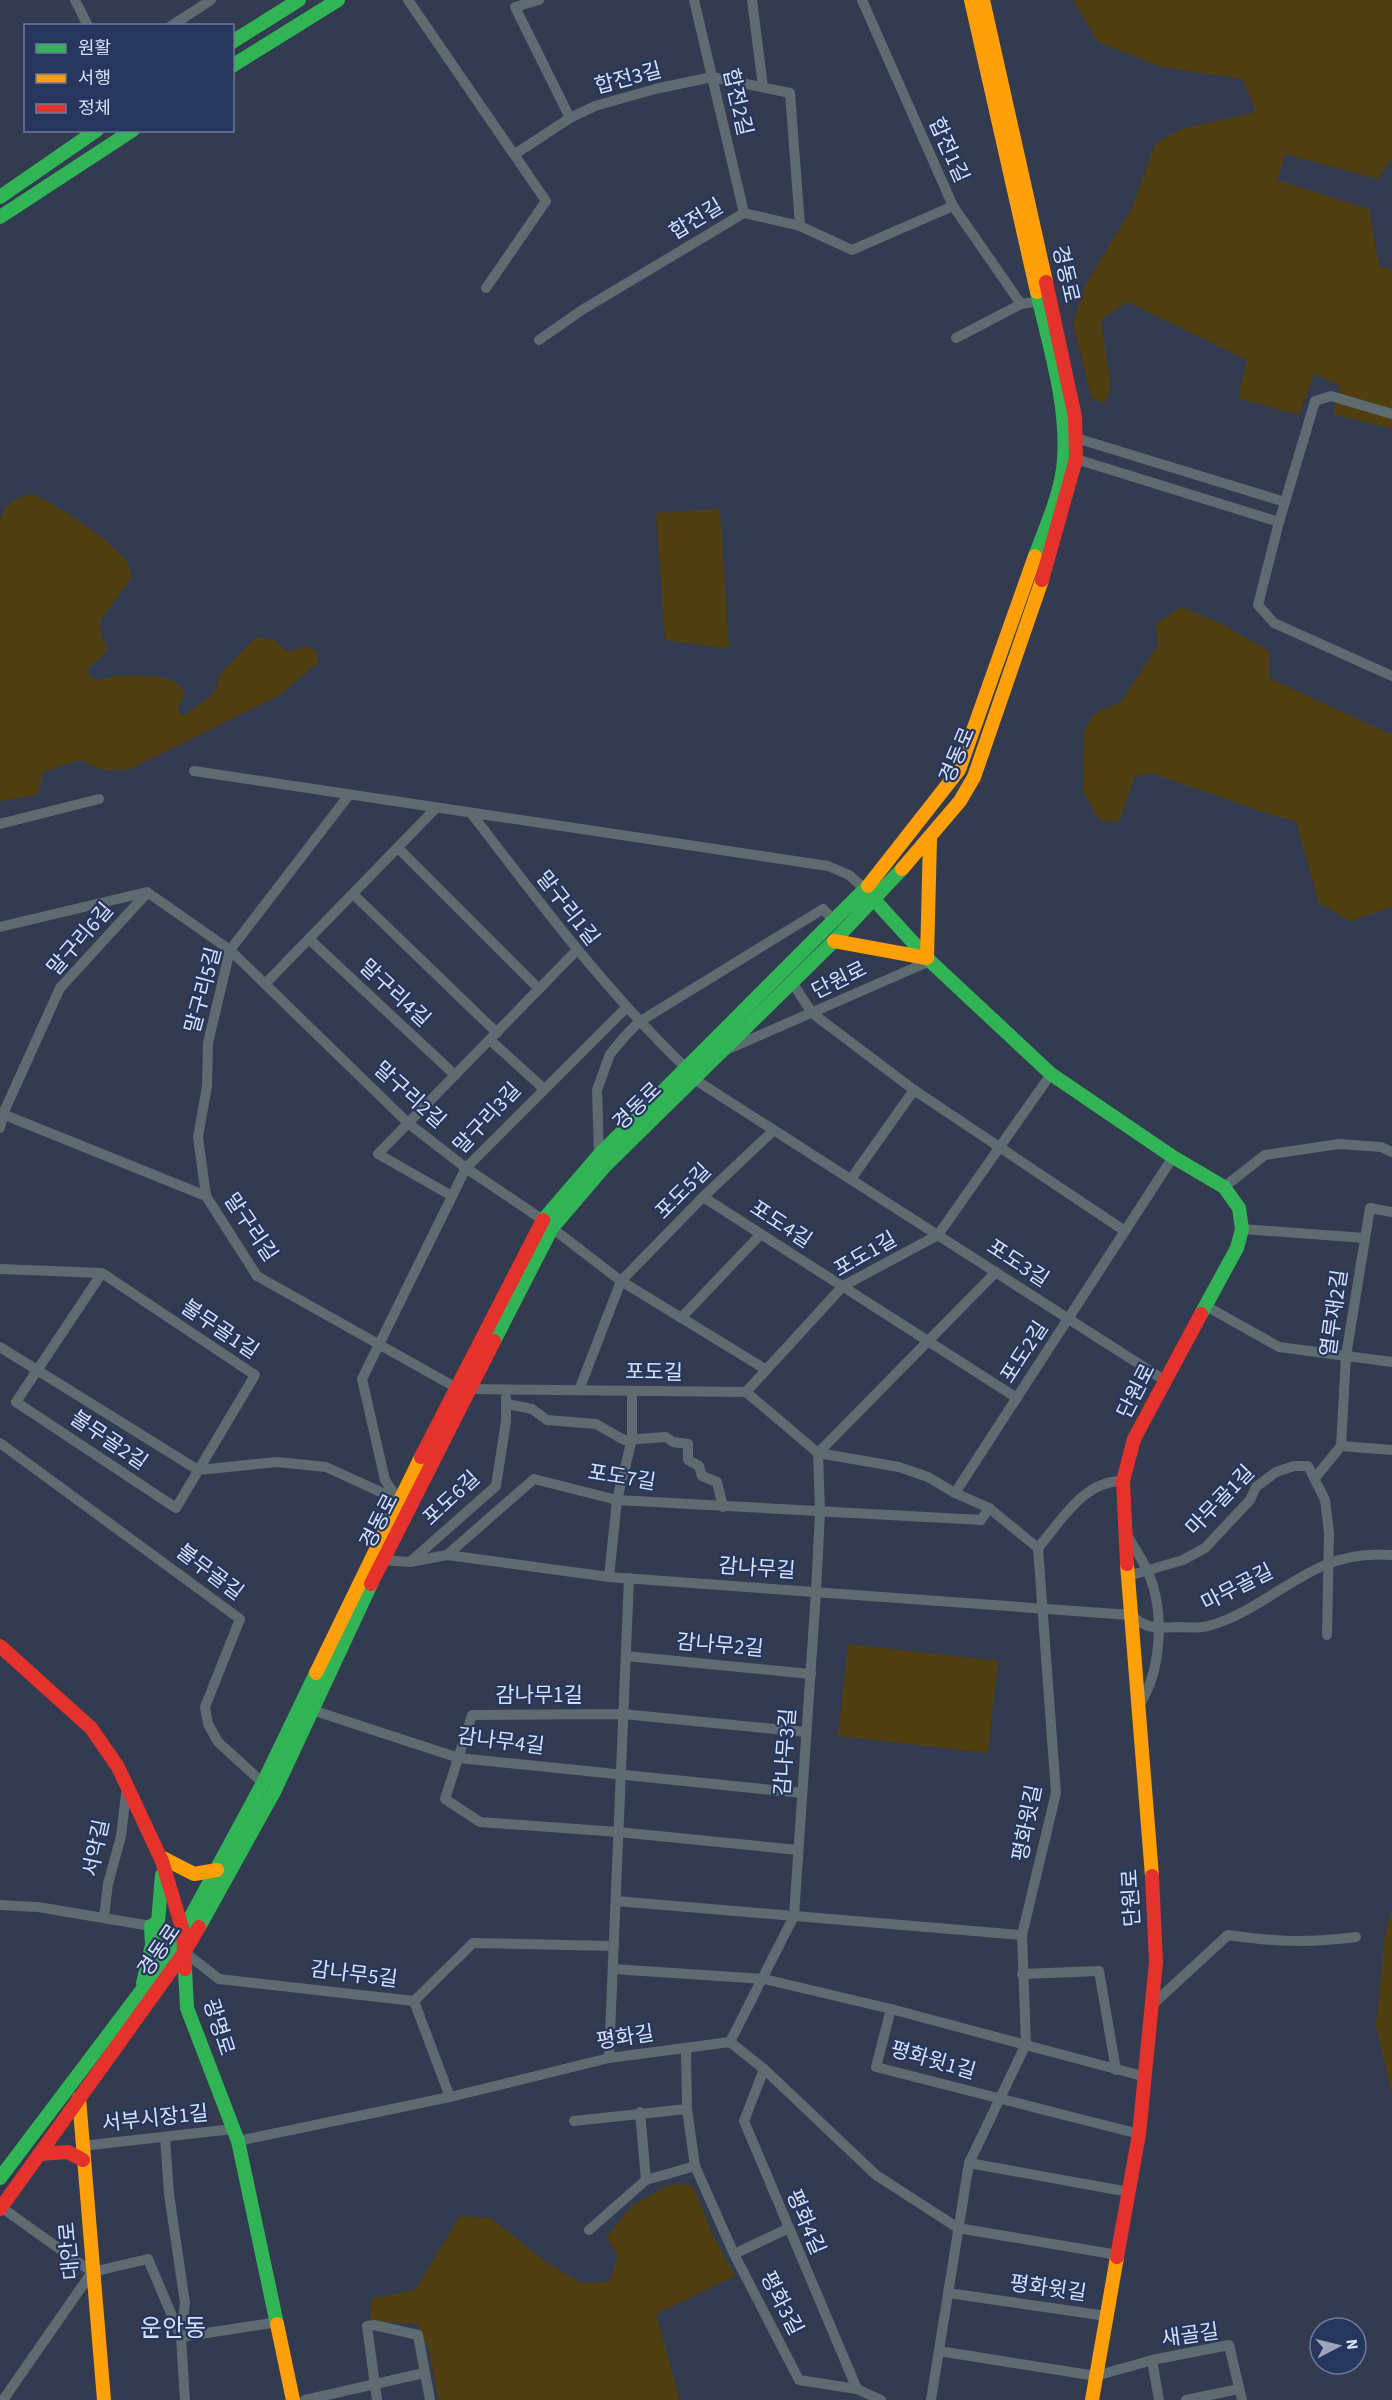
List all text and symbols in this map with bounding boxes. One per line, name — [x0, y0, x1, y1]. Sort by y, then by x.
legend — [24, 24, 234, 132]
text: 원활 — [78, 36, 111, 61]
street label: 합전3길 — [591, 55, 665, 101]
street label: 합전2길 — [716, 65, 760, 139]
text: 서행 — [78, 66, 111, 91]
text: 정체 — [78, 96, 111, 121]
street label: 합전1길 — [921, 113, 977, 187]
street label: 합전길 — [663, 191, 729, 247]
street label: 경동로 — [1045, 242, 1087, 306]
street label: 경동로 — [932, 722, 982, 788]
street label: 말구리1길 — [529, 864, 607, 952]
street label: 말구리6길 — [40, 896, 120, 982]
street label: 말구리5길 — [177, 944, 229, 1036]
street label: 말구리4길 — [353, 952, 437, 1034]
street label: 단원로 — [806, 954, 872, 1006]
street label: 말구리2길 — [367, 1055, 453, 1135]
street label: 경동로 — [606, 1075, 668, 1137]
street label: 말구리3길 — [446, 1076, 528, 1160]
street label: 포도5길 — [648, 1156, 718, 1226]
street label: 말구리길 — [217, 1187, 285, 1267]
street label: 포도4길 — [744, 1193, 818, 1255]
street label: 포도1길 — [828, 1224, 902, 1284]
street label: 포도3길 — [981, 1232, 1055, 1294]
street label: 열루재2길 — [1313, 1267, 1355, 1359]
street label: 불무골1길 — [175, 1292, 265, 1366]
street label: 포도2길 — [993, 1315, 1055, 1389]
street label: 포도길 — [625, 1356, 683, 1388]
street label: 단원로 — [1109, 1358, 1163, 1424]
street label: 불무골2길 — [64, 1403, 154, 1477]
street label: 포도7길 — [586, 1457, 658, 1497]
street label: 마무골1길 — [1179, 1458, 1261, 1542]
street label: 포도6길 — [416, 1464, 486, 1532]
street label: 경동로 — [352, 1488, 406, 1554]
street label: 불무골길 — [170, 1537, 250, 1607]
street label: 감나무길 — [717, 1550, 797, 1586]
street label: 마무골길 — [1196, 1556, 1278, 1618]
street label: 감나무2길 — [675, 1626, 765, 1664]
street label: 감나무1길 — [495, 1680, 583, 1710]
street label: 감나무3길 — [767, 1707, 803, 1797]
street label: 감나무4길 — [456, 1721, 546, 1761]
street label: 평화윗길 — [1005, 1782, 1049, 1864]
street label: 서악길 — [75, 1817, 117, 1879]
street label: 단원로 — [1115, 1868, 1147, 1928]
street label: 경동로 — [130, 1918, 188, 1982]
street label: 감나무5길 — [309, 1954, 399, 1994]
street label: 광명로 — [196, 1995, 242, 2059]
street label: 평화길 — [594, 2018, 656, 2056]
street label: 평화윗1길 — [887, 2033, 979, 2087]
street label: 서부시장1길 — [100, 2097, 210, 2139]
street label: 평화4길 — [779, 2185, 833, 2259]
street label: 대안로 — [52, 2221, 86, 2281]
street label: 평화3길 — [753, 2266, 811, 2340]
street label: 평화윗길 — [1008, 2268, 1088, 2308]
district label: 운안동 — [140, 2311, 206, 2346]
street label: 새골길 — [1159, 2316, 1221, 2354]
north arrow — [1308, 2316, 1368, 2376]
text: N — [1340, 2338, 1363, 2351]

